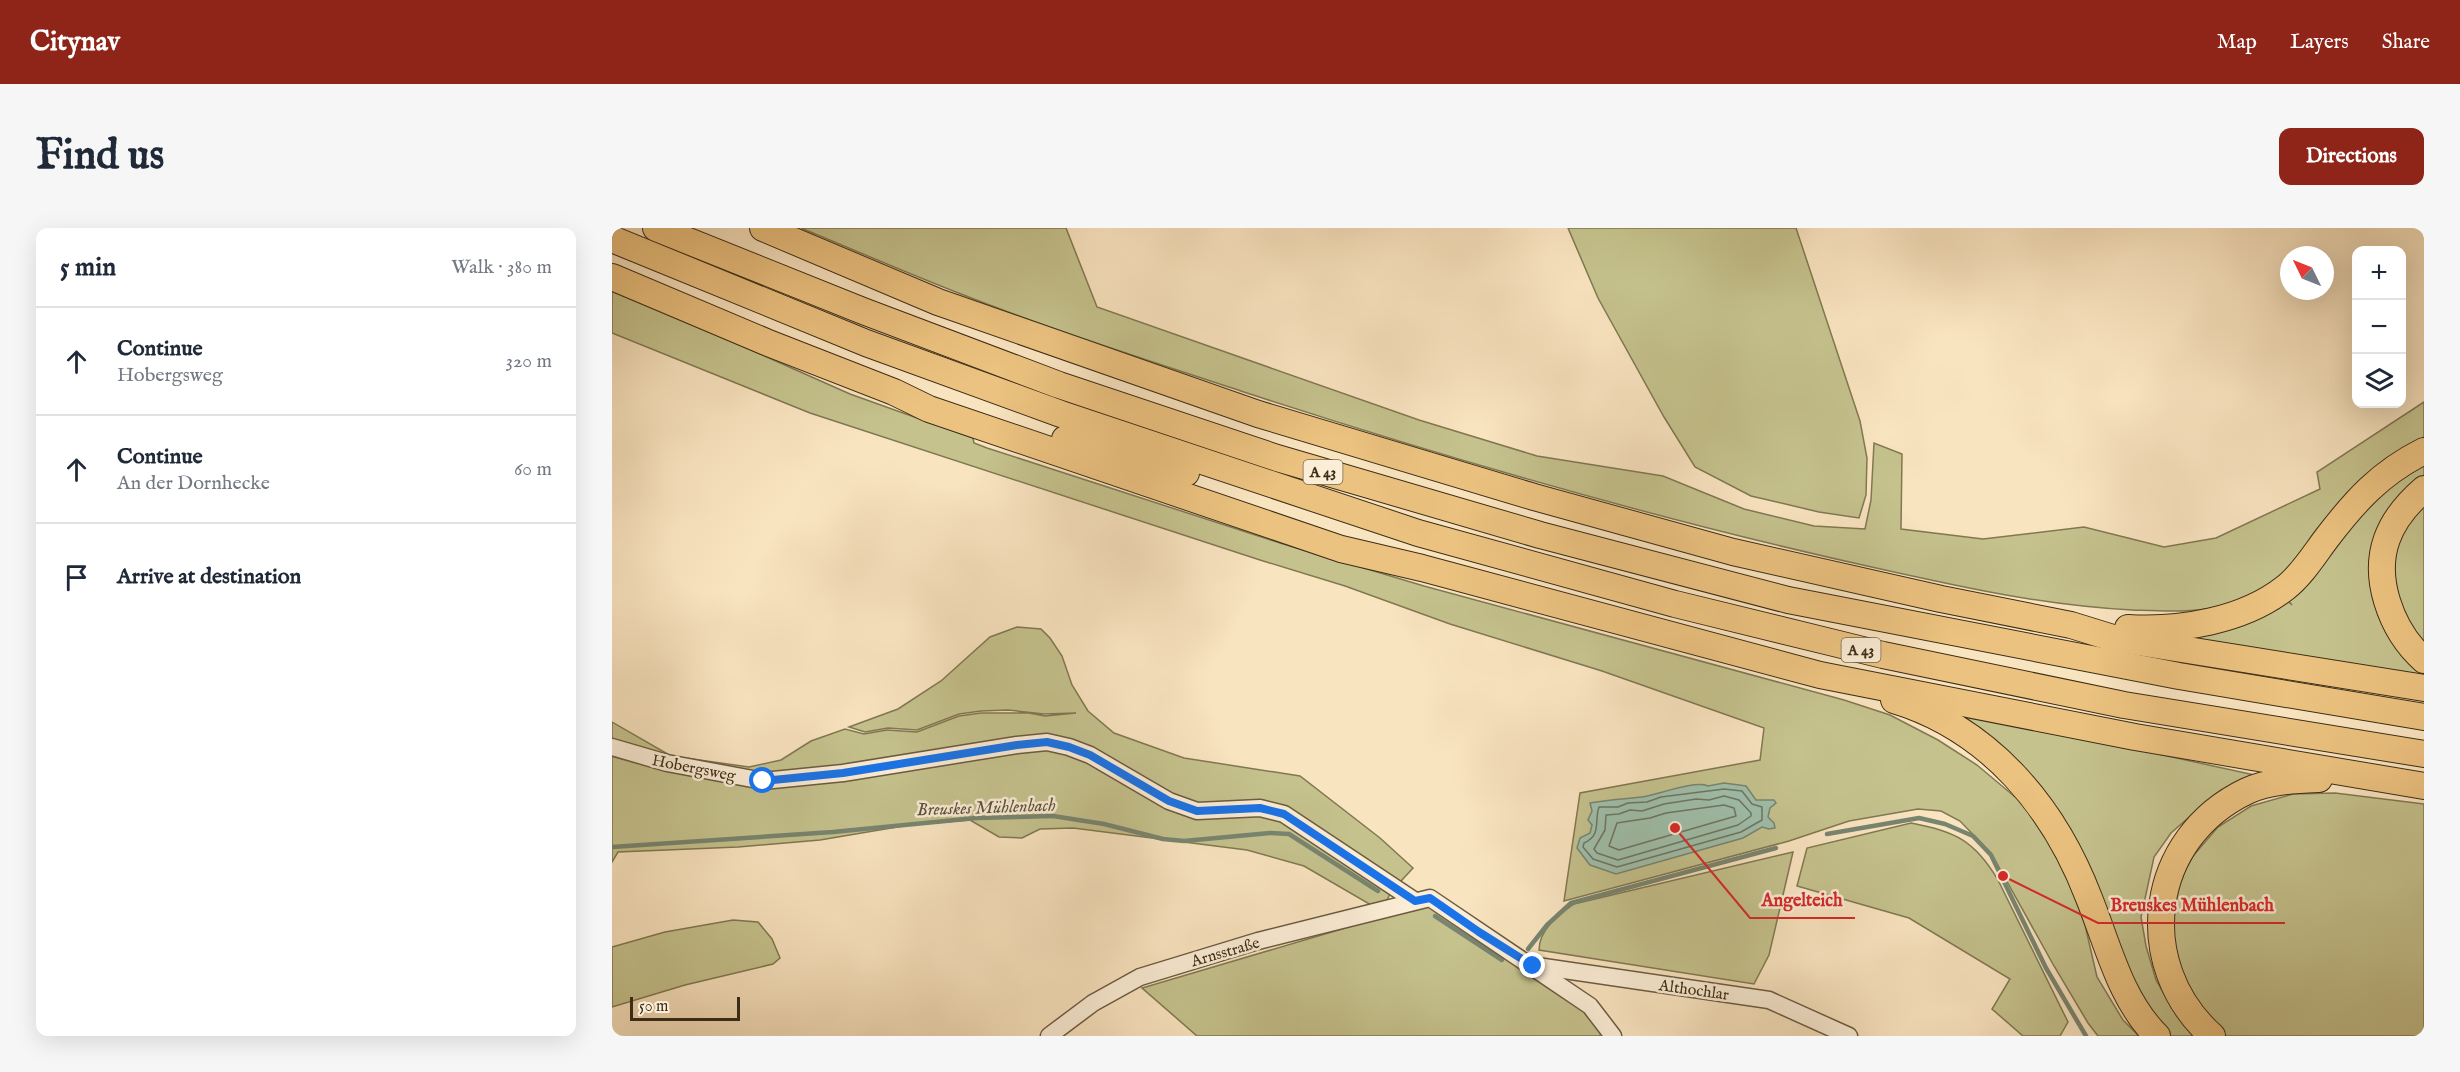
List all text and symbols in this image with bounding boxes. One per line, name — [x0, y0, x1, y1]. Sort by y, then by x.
text: Citynav — [30, 25, 120, 60]
text: Map — [2217, 29, 2257, 56]
text: Layers — [2290, 29, 2349, 56]
text: Share — [2382, 29, 2430, 56]
button: Directions — [2279, 128, 2424, 185]
text: Find us — [36, 130, 164, 183]
north arrow — [2280, 246, 2334, 300]
map controls — [2352, 246, 2406, 408]
button: + — [2352, 246, 2406, 300]
text: 5 min — [60, 251, 116, 284]
text: Walk · 380 m — [451, 255, 552, 280]
button: − — [2352, 300, 2406, 354]
text: Continue — [117, 335, 203, 363]
icon: ahead — [60, 345, 93, 378]
text: 320 m — [506, 349, 552, 374]
button: layers — [2352, 354, 2406, 408]
text: Hobergsweg — [117, 363, 223, 388]
text: Continue — [117, 443, 203, 471]
icon: ahead — [60, 453, 93, 486]
text: 60 m — [514, 457, 552, 482]
road number: A 43 — [1304, 460, 1342, 484]
text: An der Dornhecke — [117, 471, 270, 496]
icon: arrive — [60, 561, 93, 594]
text: Arrive at destination — [117, 563, 301, 591]
road number: A 43 — [1842, 638, 1880, 662]
street label: Hobergsweg — [650, 751, 737, 787]
route start — [749, 767, 775, 793]
water label: Breuskes Mühlenbach — [916, 795, 1056, 822]
callout: Angelteich — [1750, 882, 1855, 918]
callout: Breuskes Mühlenbach — [2098, 887, 2285, 923]
text: Angelteich — [1760, 890, 1843, 913]
text: Breuskes Mühlenbach — [2110, 895, 2274, 918]
street label: Arnsstraße — [1188, 934, 1262, 973]
route end — [1519, 952, 1545, 978]
street label: Althochlar — [1657, 976, 1730, 1006]
scale bar — [630, 994, 740, 1022]
text: 50 m — [639, 997, 668, 1017]

